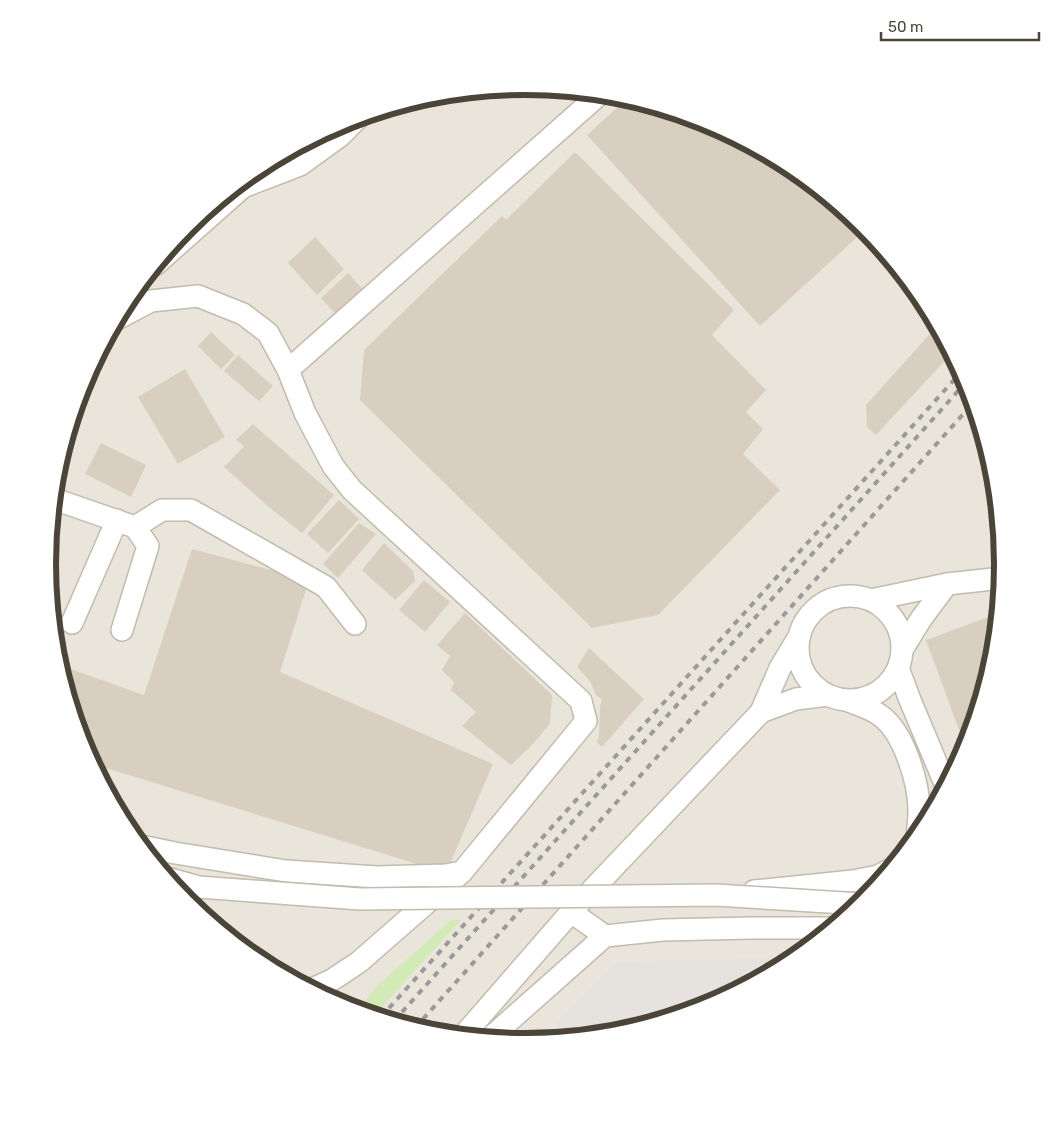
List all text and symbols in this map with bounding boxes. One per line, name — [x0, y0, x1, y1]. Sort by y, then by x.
scale bar — [881, 10, 1038, 42]
text: 50 m — [888, 18, 923, 36]

